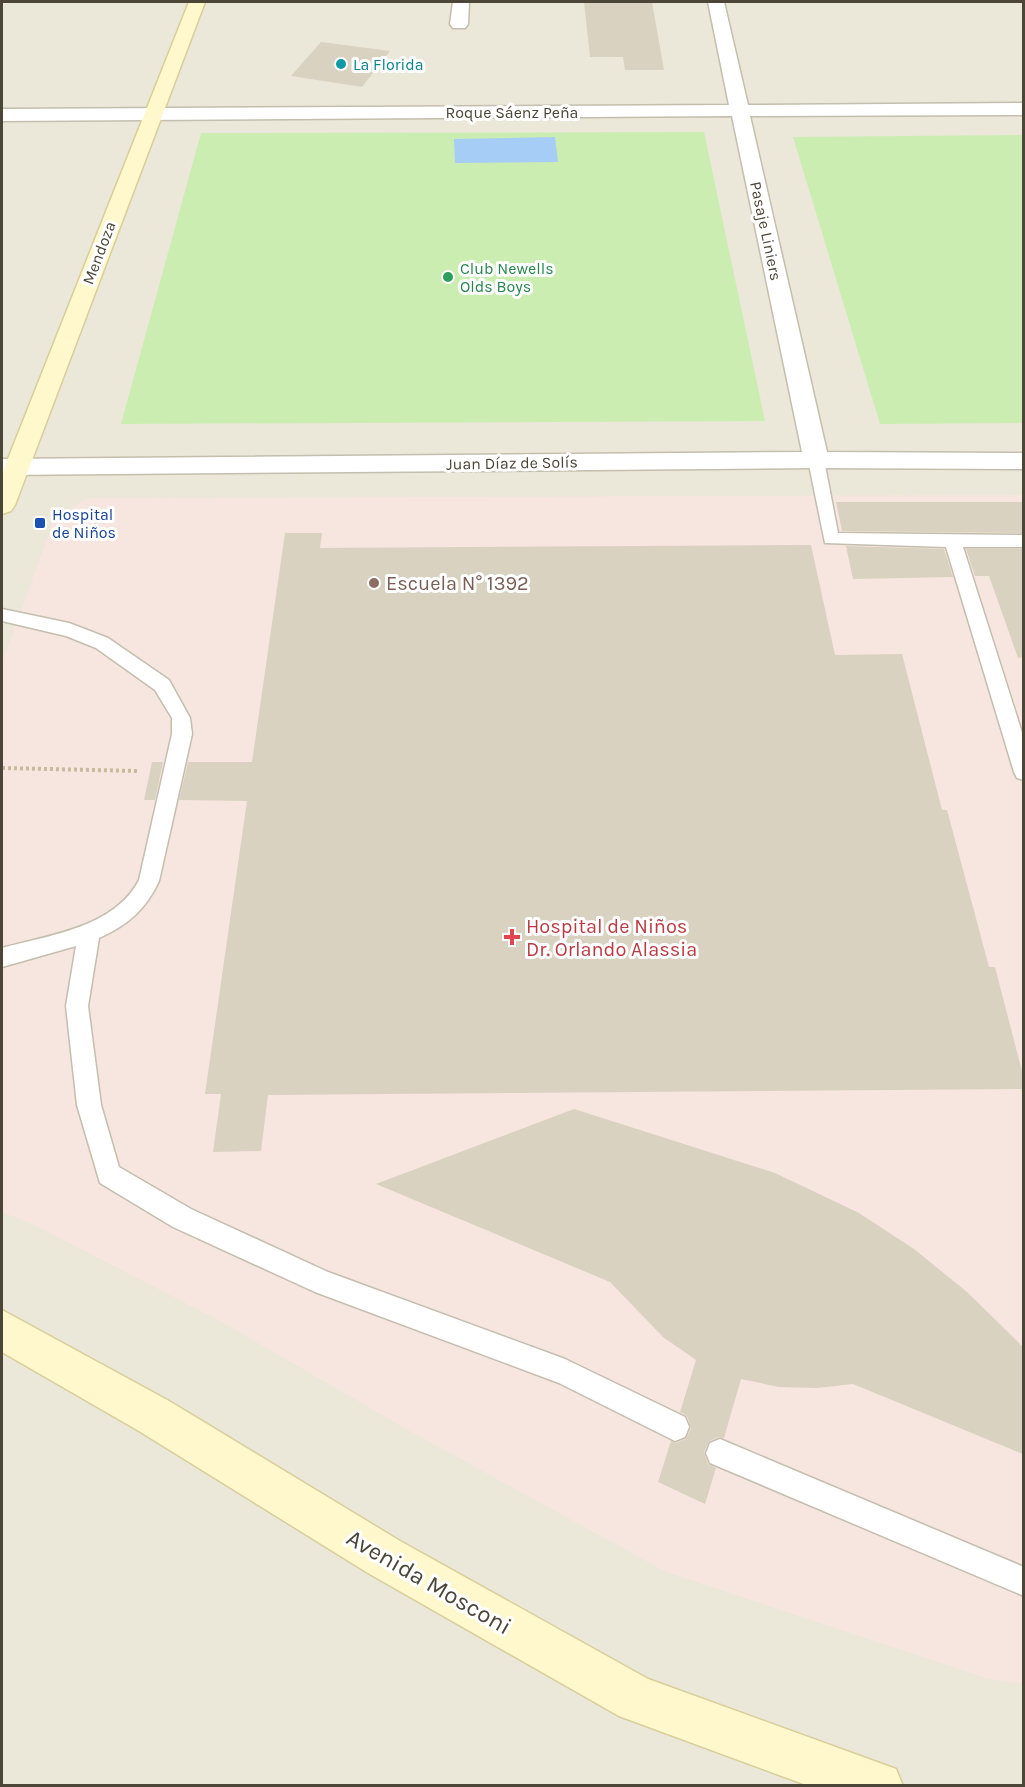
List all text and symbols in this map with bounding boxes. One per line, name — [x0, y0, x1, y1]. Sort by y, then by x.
place label: La Florida — [353, 55, 424, 74]
marker: La Florida — [334, 57, 348, 71]
street label: Roque Sáenz Peña — [446, 103, 578, 122]
street label: Pasaje Liniers — [746, 180, 786, 282]
street label: Mendoza — [78, 219, 120, 287]
place label: Club Newells Olds Boys — [460, 259, 554, 296]
marker: Club Newells Olds Boys — [441, 270, 455, 284]
street label: Juan Díaz de Solís — [446, 452, 578, 474]
place label: Hospital de Niños — [52, 505, 116, 542]
marker: Hospital de Niños — [33, 516, 47, 530]
place label: Escuela N° 1392 — [386, 572, 529, 595]
marker: Escuela N° 1392 — [367, 576, 381, 590]
place label: Hospital de Niños Dr. Orlando Alassia — [526, 915, 697, 961]
marker: Hospital de Niños Dr. Orlando Alassia — [503, 928, 521, 946]
street label: Avenida Mosconi — [342, 1523, 516, 1641]

